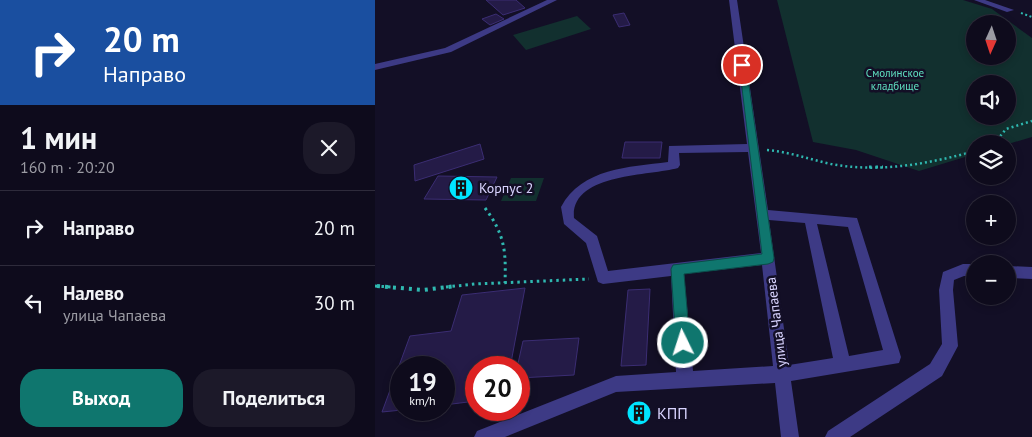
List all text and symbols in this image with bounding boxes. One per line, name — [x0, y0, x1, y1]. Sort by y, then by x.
north arrow — [966, 15, 1016, 65]
map controls — [966, 15, 1016, 305]
text: 20 m — [103, 16, 180, 62]
icon: right — [20, 20, 85, 85]
pin — [721, 44, 763, 86]
icon: arrive — [728, 51, 756, 79]
text: Направо — [103, 60, 186, 88]
park label: Смолинское кладбище — [866, 66, 925, 93]
button: sound — [966, 75, 1016, 125]
text: 1 мин — [20, 118, 97, 157]
button: close — [303, 122, 355, 174]
button: layers — [966, 135, 1016, 185]
text: 160 m · 20:20 — [20, 157, 115, 177]
building icon: Корпус 2 — [448, 175, 474, 201]
place label: Корпус 2 — [479, 179, 533, 197]
button: + — [966, 195, 1016, 245]
icon: right — [20, 214, 48, 242]
text: Направо — [63, 216, 134, 240]
text: 20 m — [314, 216, 355, 240]
button: − — [966, 255, 1016, 305]
street label: улица Чапаева — [762, 276, 790, 368]
text: Налево — [63, 281, 124, 305]
icon: left — [20, 289, 48, 317]
text: 30 m — [314, 291, 355, 315]
text: улица Чапаева — [63, 305, 166, 325]
position arrow — [656, 316, 708, 368]
speed limit sign: 20 — [465, 356, 530, 421]
text: 19 — [408, 366, 437, 398]
button: Выход — [20, 369, 183, 427]
button: Поделиться — [193, 369, 355, 427]
text: km/h — [409, 393, 436, 408]
building icon: КПП — [626, 400, 652, 426]
place label: КПП — [657, 403, 688, 423]

